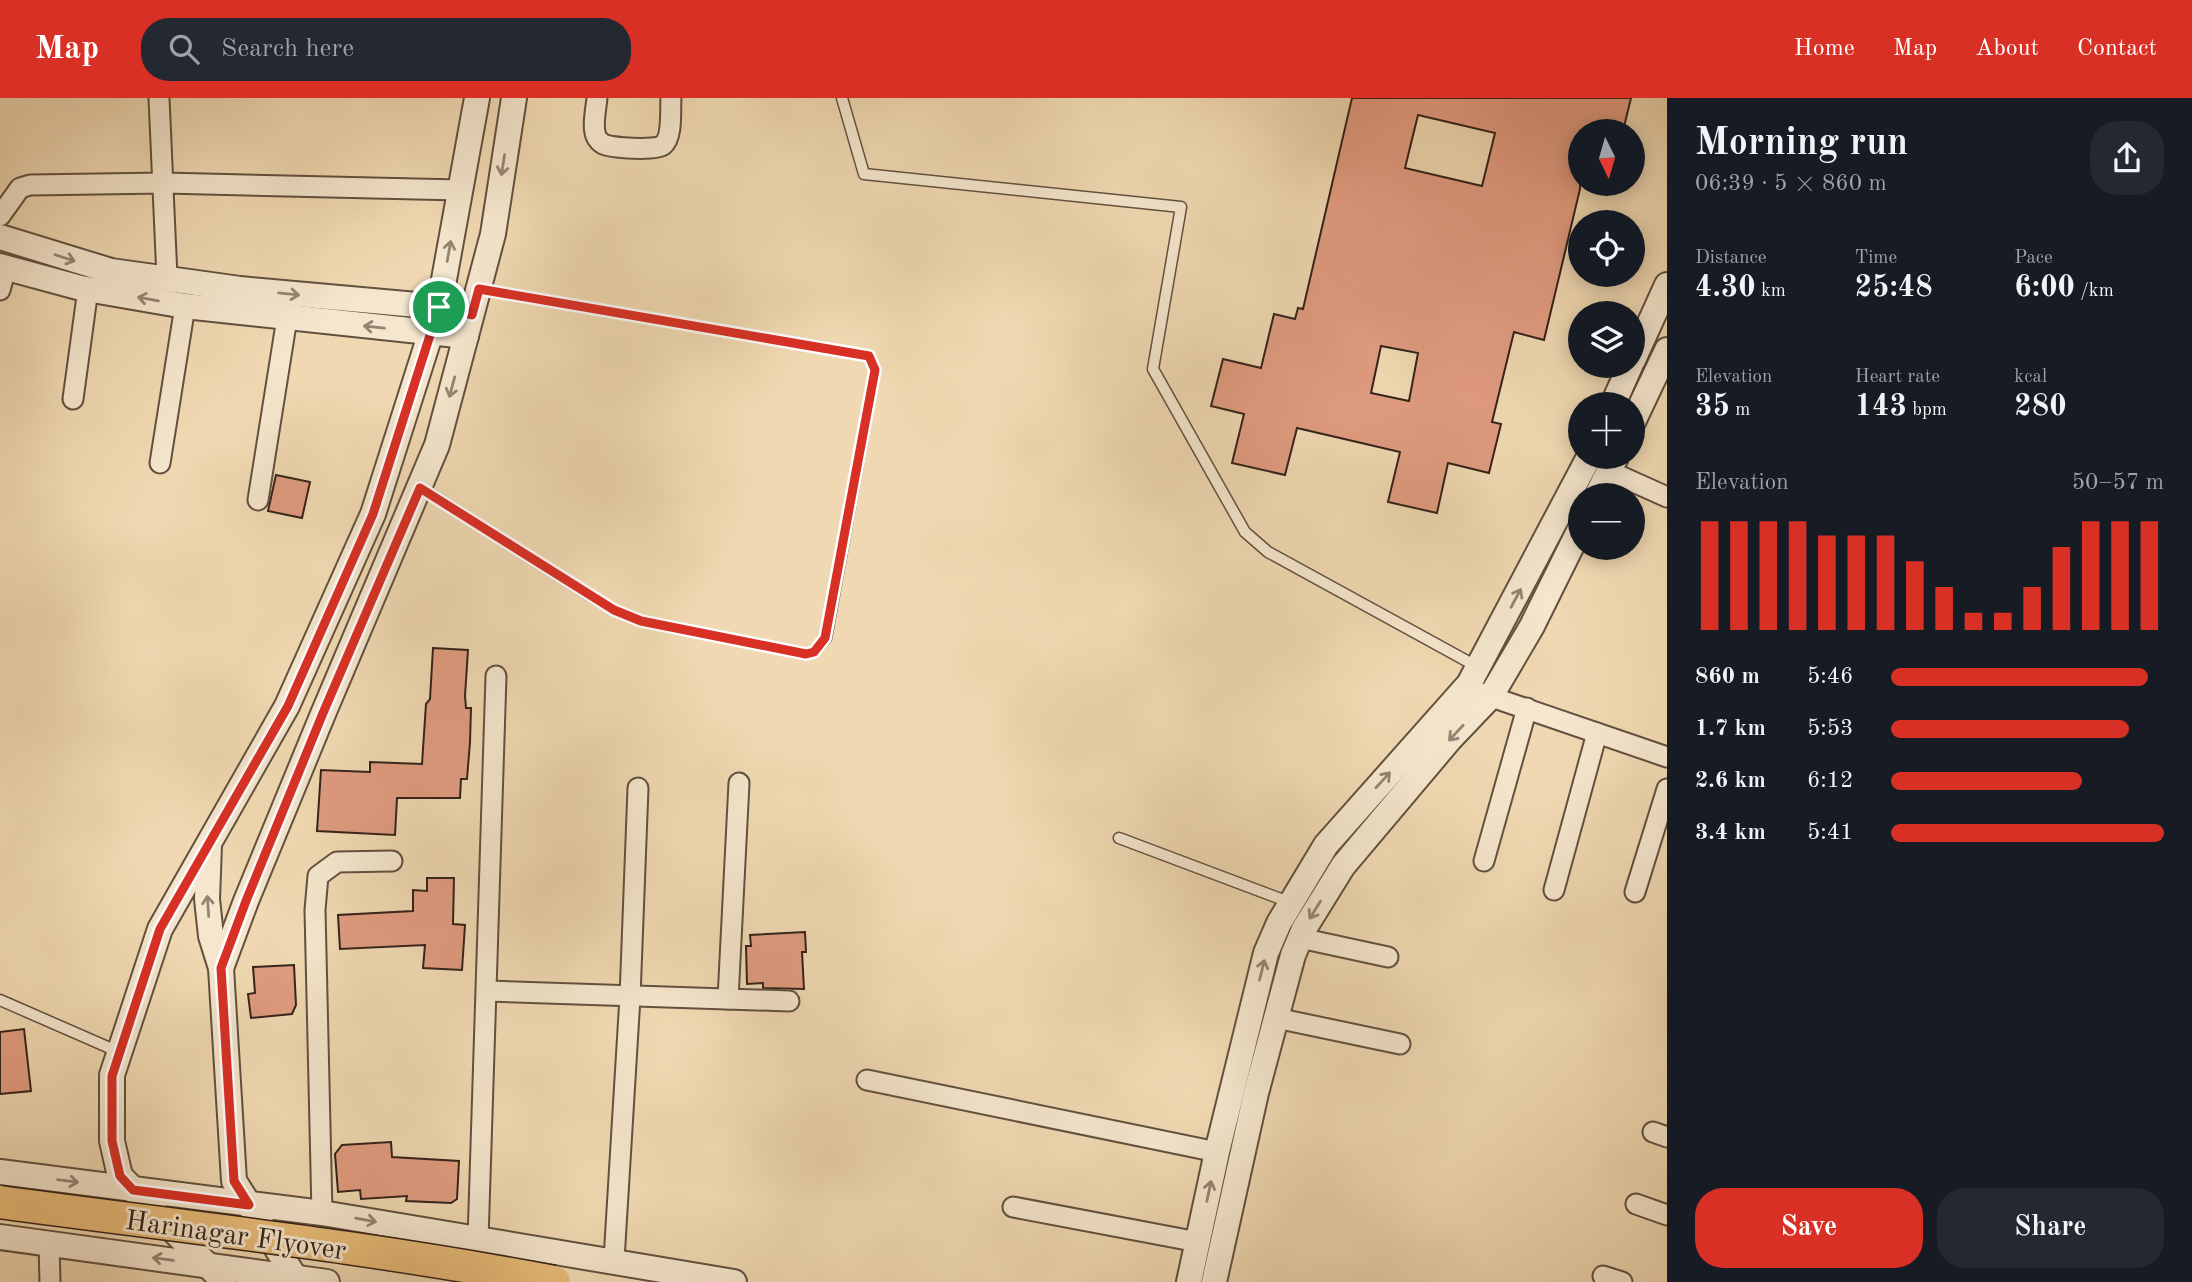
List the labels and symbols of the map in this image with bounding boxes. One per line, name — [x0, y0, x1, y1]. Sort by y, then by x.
north arrow — [1568, 119, 1645, 196]
one-way arrow — [496, 153, 509, 176]
one-way arrow — [443, 240, 457, 262]
one-way arrow — [53, 253, 75, 265]
pin — [409, 277, 469, 337]
one-way arrow — [277, 288, 300, 301]
one-way arrow — [137, 292, 160, 305]
one-way arrow — [363, 320, 385, 333]
one-way arrow — [445, 376, 458, 398]
one-way arrow — [1510, 588, 1523, 609]
one-way arrow — [1448, 724, 1465, 741]
one-way arrow — [1374, 772, 1391, 789]
one-way arrow — [202, 894, 215, 917]
one-way arrow — [1307, 900, 1321, 920]
one-way arrow — [1256, 959, 1269, 982]
one-way arrow — [56, 1175, 78, 1188]
one-way arrow — [1202, 1180, 1216, 1203]
street label: Harinagar Flyover — [123, 1208, 348, 1266]
one-way arrow — [354, 1214, 377, 1227]
one-way arrow — [152, 1252, 175, 1265]

